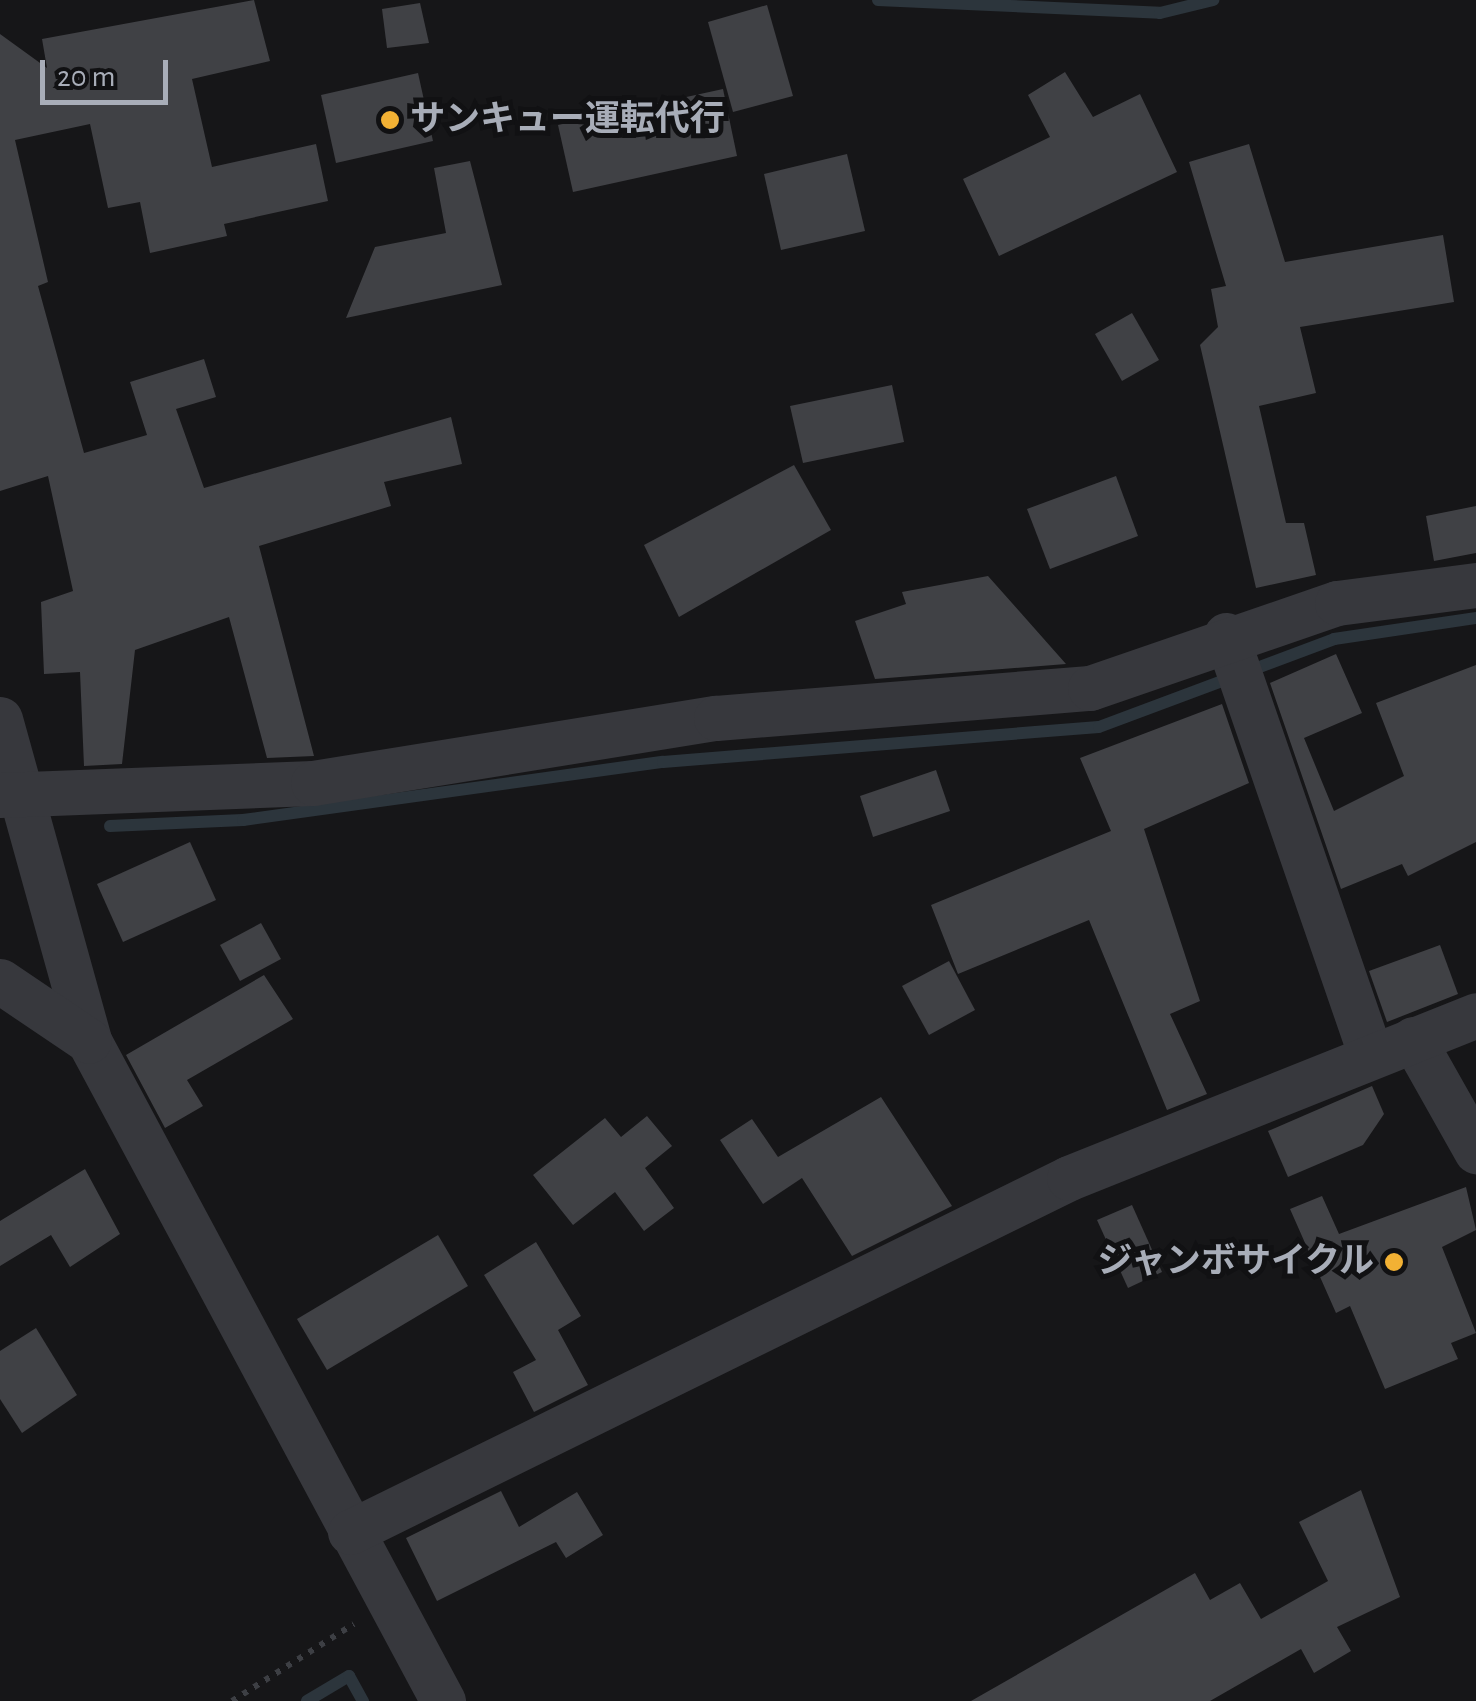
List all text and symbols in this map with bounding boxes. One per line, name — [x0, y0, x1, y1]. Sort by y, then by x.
scale bar — [45, 40, 172, 102]
text: 20 m — [57, 62, 115, 92]
place label: サンキュー運転代行 — [410, 99, 725, 141]
marker: サンキュー運転代行 — [379, 109, 401, 131]
place label: ジャンボサイクル — [1094, 1241, 1374, 1283]
marker: ジャンボサイクル — [1383, 1251, 1405, 1273]

